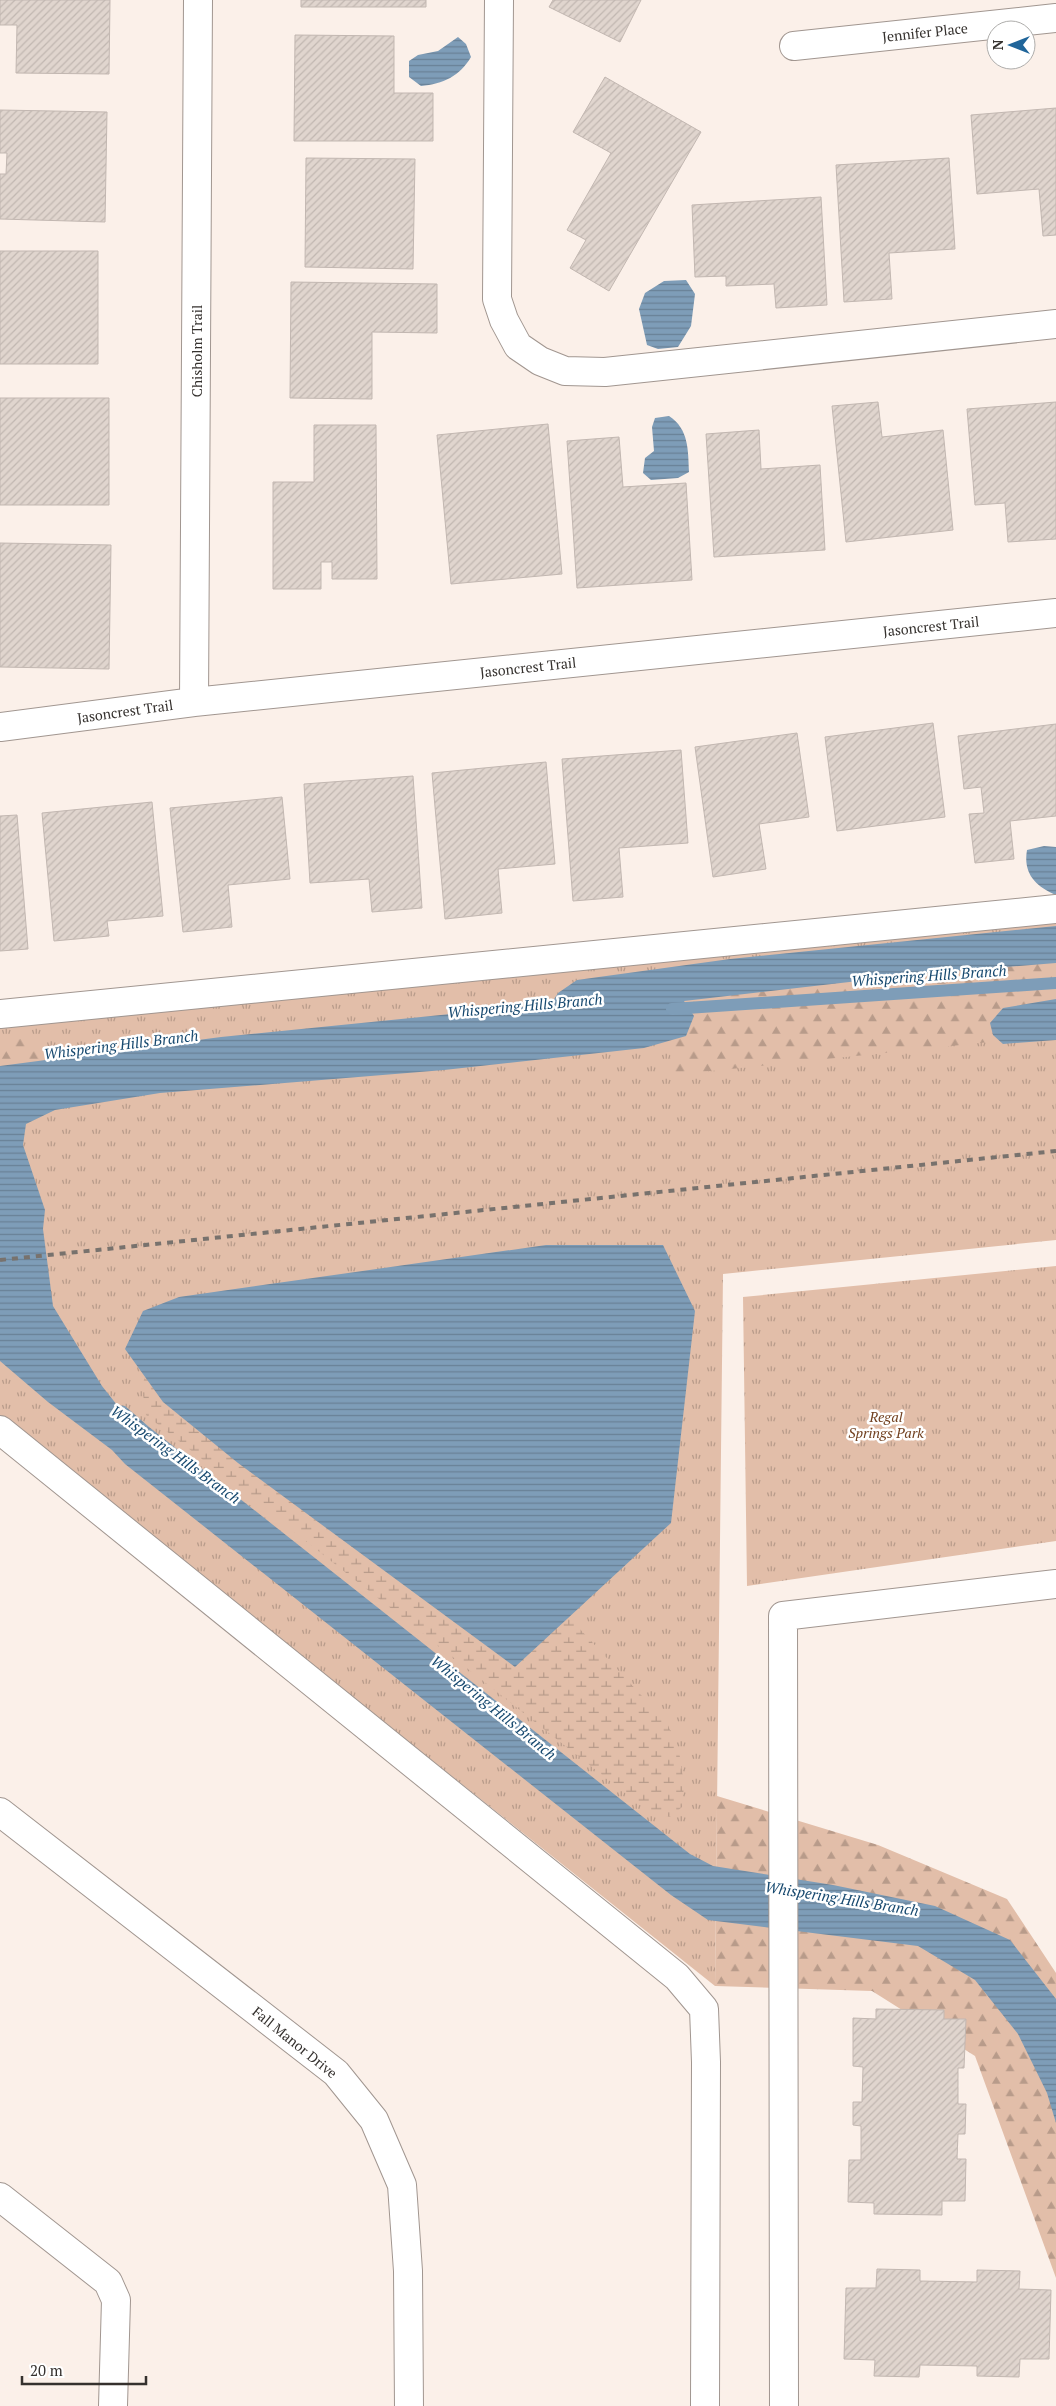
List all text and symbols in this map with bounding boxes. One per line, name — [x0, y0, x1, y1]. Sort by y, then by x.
street label: Jennifer Place — [881, 18, 969, 46]
north arrow — [986, 20, 1036, 70]
text: N — [988, 39, 1007, 50]
street label: Chisholm Trail — [187, 305, 206, 397]
street label: Jasoncrest Trail — [882, 611, 980, 641]
street label: Jasoncrest Trail — [479, 652, 577, 682]
street label: Jasoncrest Trail — [76, 695, 174, 727]
water label: Whispering Hills Branch — [851, 960, 1007, 990]
water label: Whispering Hills Branch — [447, 988, 603, 1022]
water label: Whispering Hills Branch — [43, 1025, 199, 1063]
water label: Whispering Hills Branch — [107, 1400, 245, 1508]
park label: Regal Springs Park — [848, 1407, 924, 1442]
water label: Whispering Hills Branch — [427, 1650, 561, 1764]
water label: Whispering Hills Branch — [764, 1876, 920, 1920]
street label: Fall Manor Drive — [249, 2002, 341, 2082]
scale bar — [22, 2354, 146, 2386]
text: 20 m — [30, 2360, 63, 2380]

